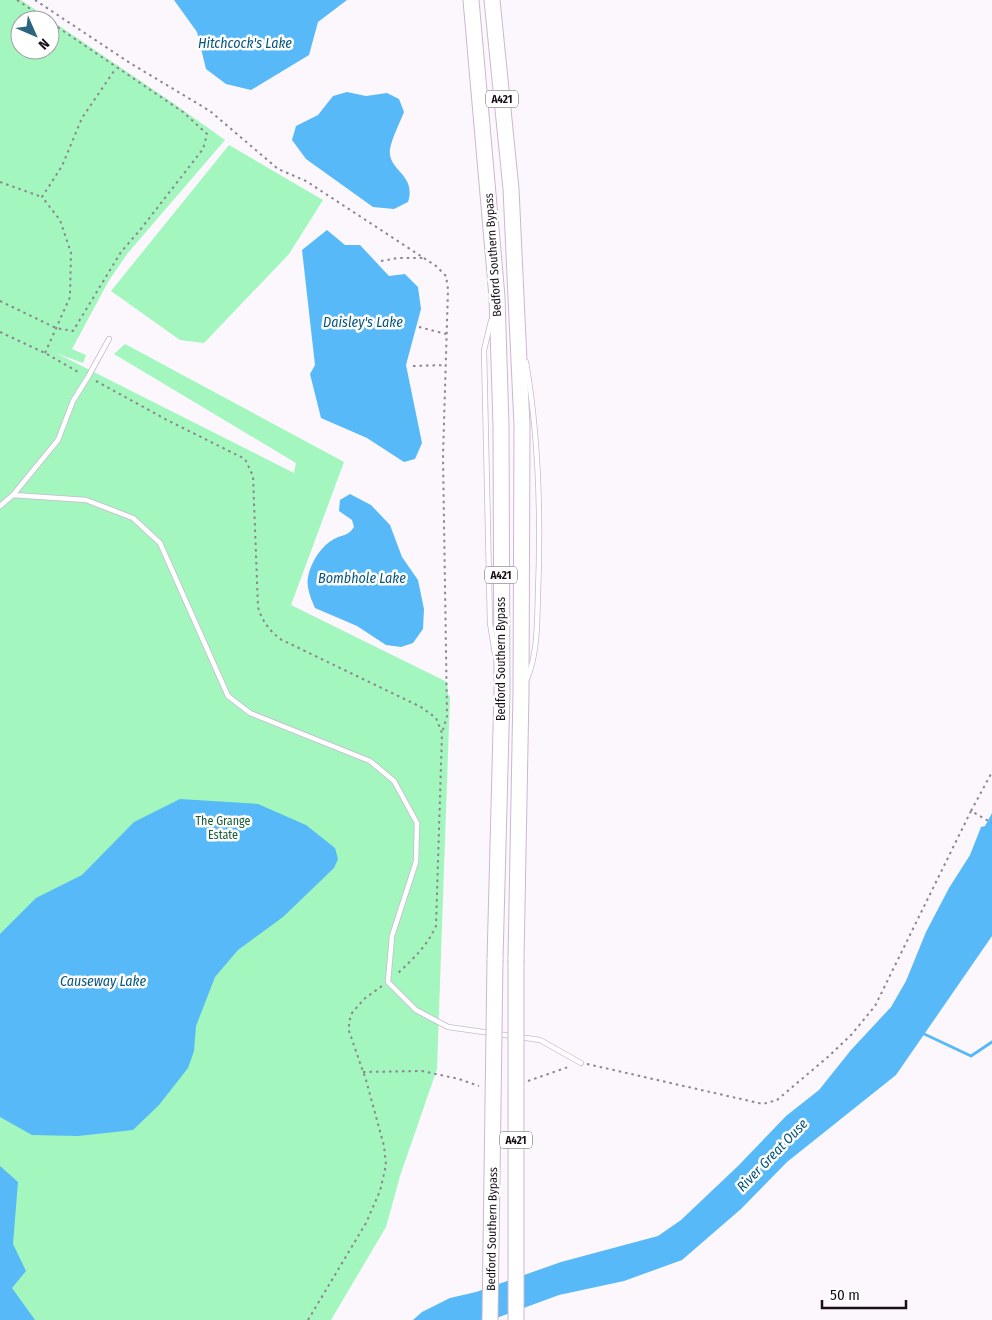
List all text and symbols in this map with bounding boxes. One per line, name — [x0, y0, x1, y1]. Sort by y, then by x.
north arrow — [10, 10, 60, 60]
text: N — [35, 35, 53, 53]
water label: Hitchcock's Lake — [198, 35, 292, 52]
road number: A421 — [486, 90, 518, 108]
street label: Bedford Southern Bypass — [482, 193, 504, 317]
water label: Daisley's Lake — [323, 314, 403, 331]
road number: A421 — [485, 566, 517, 584]
water label: Bombhole Lake — [318, 570, 406, 587]
street label: Bedford Southern Bypass — [494, 597, 508, 721]
park label: The Grange Estate — [196, 814, 251, 842]
water label: Causeway Lake — [60, 973, 146, 990]
water label: River Great Ouse — [733, 1115, 812, 1195]
road number: A421 — [500, 1132, 532, 1148]
street label: Bedford Southern Bypass — [484, 1167, 500, 1291]
scale bar — [822, 1278, 906, 1310]
text: 50 m — [830, 1286, 860, 1304]

